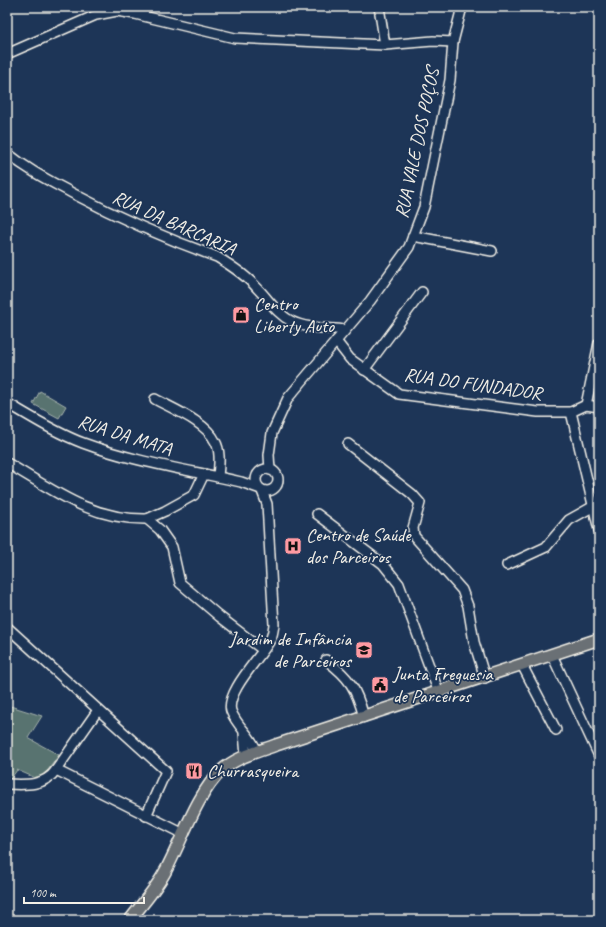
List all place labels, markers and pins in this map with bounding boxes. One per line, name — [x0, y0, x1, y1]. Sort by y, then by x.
place label: Centro Liberty Auto — [254, 292, 335, 338]
shop icon: Centro Liberty Auto — [231, 305, 251, 325]
place label: Centro de Saúde dos Parceiros — [306, 523, 412, 569]
hospital icon: Centro de Saúde dos Parceiros — [283, 536, 303, 556]
place label: Jardim de Infância de Parceiros — [228, 627, 353, 673]
school or university icon: Jardim de Infância de Parceiros — [354, 640, 374, 660]
place label: Junta Freguesia de Parceiros — [392, 662, 494, 708]
public building icon: Junta Freguesia de Parceiros — [370, 675, 390, 695]
place label: Churrasqueira — [207, 759, 300, 783]
restaurant icon: Churrasqueira — [184, 761, 204, 781]

